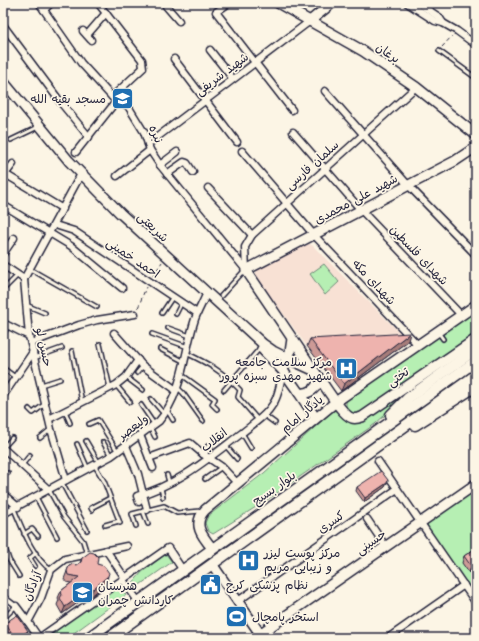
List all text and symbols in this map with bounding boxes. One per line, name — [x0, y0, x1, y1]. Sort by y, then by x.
street label: برغان — [372, 38, 404, 69]
street label: شهید شریفی — [191, 48, 253, 101]
school or university icon: مسجد بقیه الله — [109, 86, 135, 112]
place label: مسجد بقیه الله — [30, 90, 106, 109]
street label: نبره — [143, 122, 168, 146]
street label: سلمان فارسی — [281, 136, 344, 195]
street label: شهید علی محمدی — [311, 169, 401, 229]
street label: شریعتی — [133, 208, 173, 247]
street label: شهدای فلسطین — [385, 221, 452, 290]
street label: احمد خمینی — [102, 233, 163, 283]
street label: شهدای مکه — [347, 255, 400, 310]
street label: حسن لو — [30, 325, 57, 368]
place label: مرکز سلامت جامعه شهید مهدی سبزه پرور — [219, 353, 332, 386]
hospital icon: مرکز سلامت جامعه شهید مهدی سبزه پرور — [334, 356, 360, 382]
street label: تختی — [383, 363, 414, 392]
street label: یادگار امام — [277, 391, 328, 438]
street label: ولیعصر — [113, 410, 153, 446]
street label: انقلاب — [197, 424, 232, 457]
street label: بلوار بسیج — [249, 466, 300, 510]
street label: کسری — [314, 506, 349, 539]
street label: حسینی — [352, 525, 391, 560]
place label: مرکز پوست لیزر و زیبایی مریم — [263, 544, 340, 577]
hospital icon: مرکز پوست لیزر و زیبایی مریم — [236, 547, 262, 573]
street label: آزادگان — [18, 567, 47, 604]
public building icon: نظام پزشکی کرج — [198, 572, 224, 598]
place label: نظام پزشکی کرج — [226, 576, 308, 595]
place label: هنرستان کاردانش چمران — [98, 577, 173, 610]
school or university icon: هنرستان کاردانش چمران — [70, 580, 96, 606]
sports icon: استخر پامچال — [224, 604, 250, 630]
place label: استخر پامچال — [252, 608, 319, 627]

